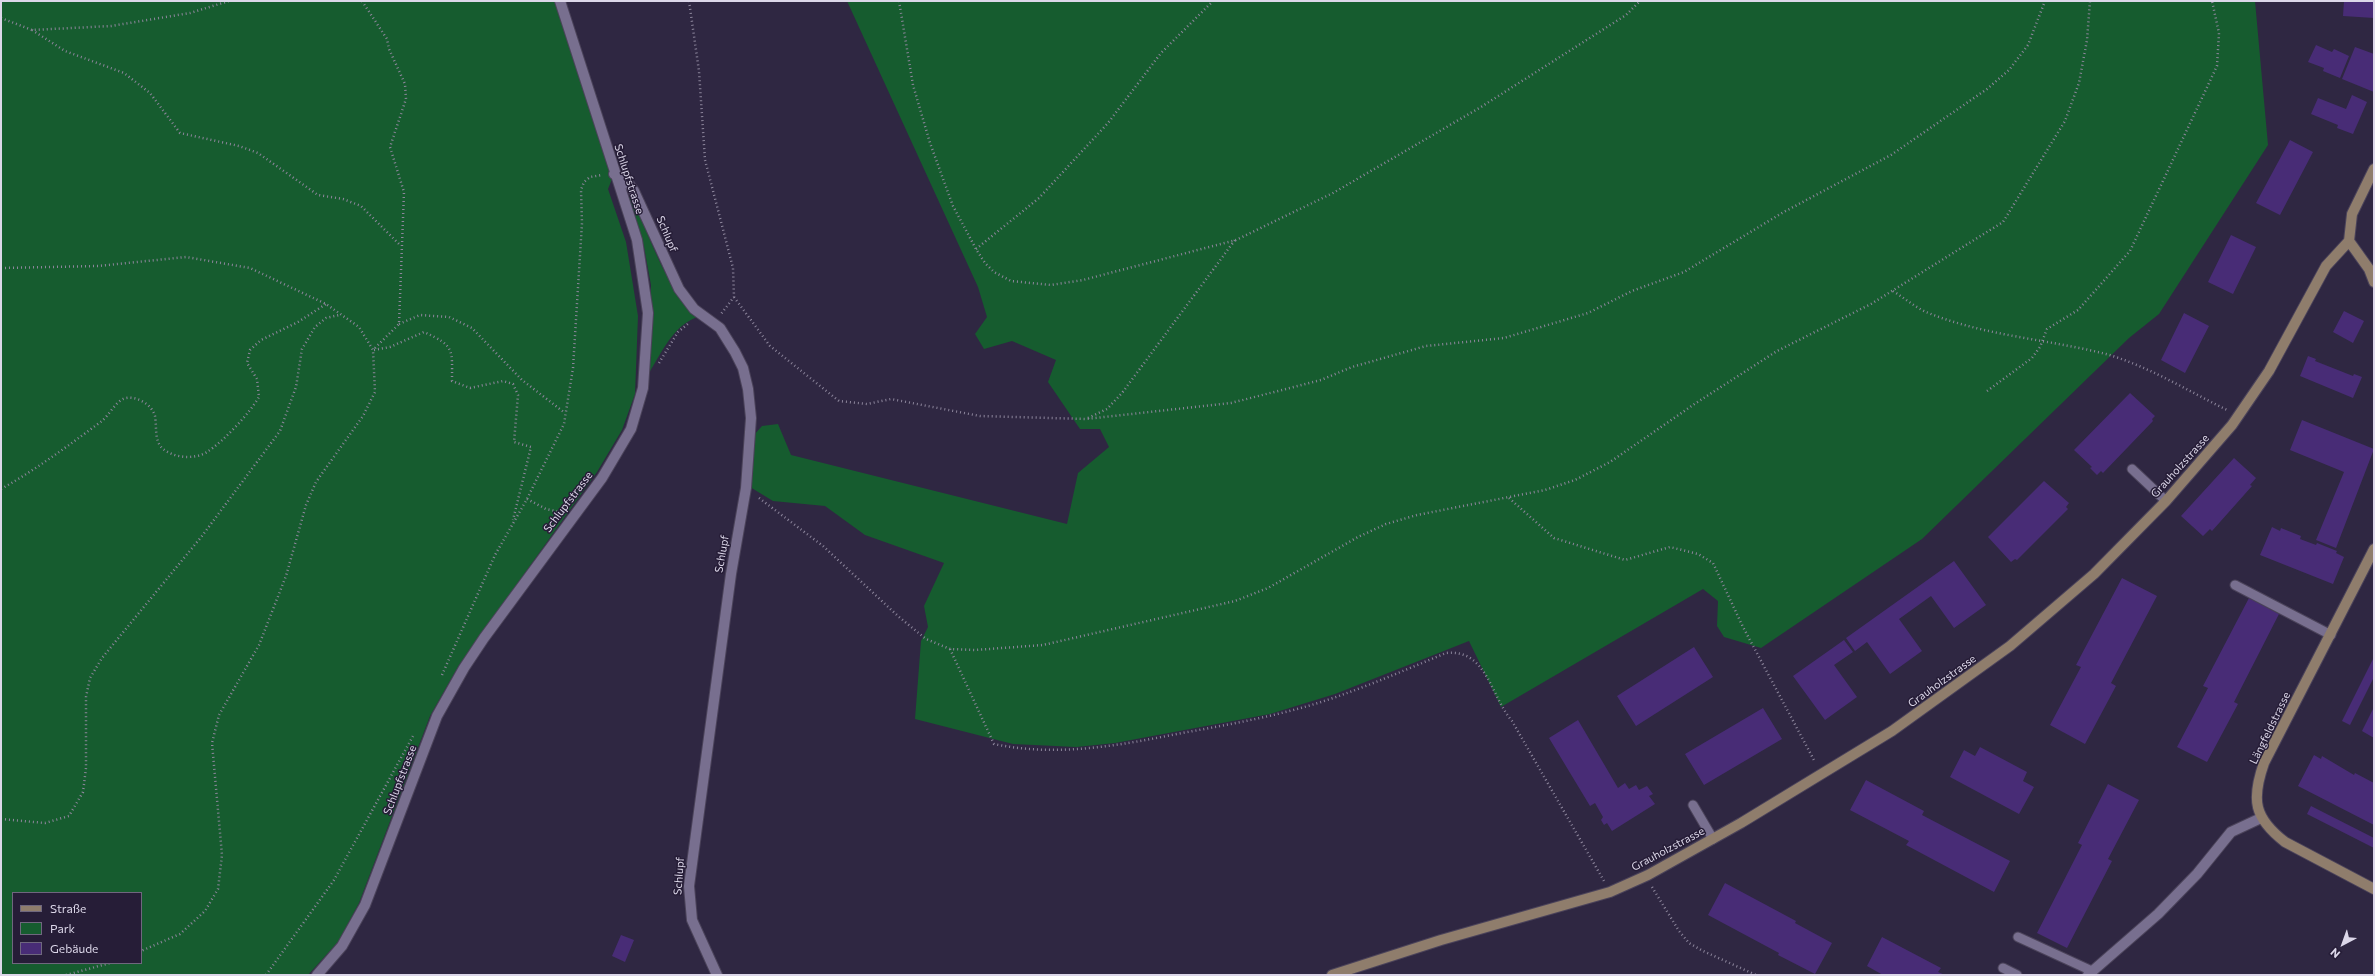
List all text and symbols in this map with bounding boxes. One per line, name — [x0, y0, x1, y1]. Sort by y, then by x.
street label: Schlupfstrasse — [611, 142, 647, 216]
street label: Schlupf — [654, 214, 680, 254]
street label: Grauholzstrasse — [2148, 432, 2212, 500]
street label: Schlupfstrasse — [541, 469, 595, 535]
street label: Schlupf — [712, 534, 732, 574]
street label: Grauholzstrasse — [1905, 652, 1979, 710]
street label: Längfeldstrasse — [2247, 690, 2293, 766]
street label: Schlupfstrasse — [381, 744, 419, 816]
street label: Grauholzstrasse — [1629, 824, 1707, 874]
street label: Schlupf — [671, 857, 687, 895]
legend — [12, 892, 142, 964]
text: Straße — [50, 901, 86, 915]
text: Park — [50, 921, 75, 935]
north arrow — [2323, 924, 2363, 964]
text: Gebäude — [50, 941, 98, 955]
text: N — [2327, 946, 2342, 961]

